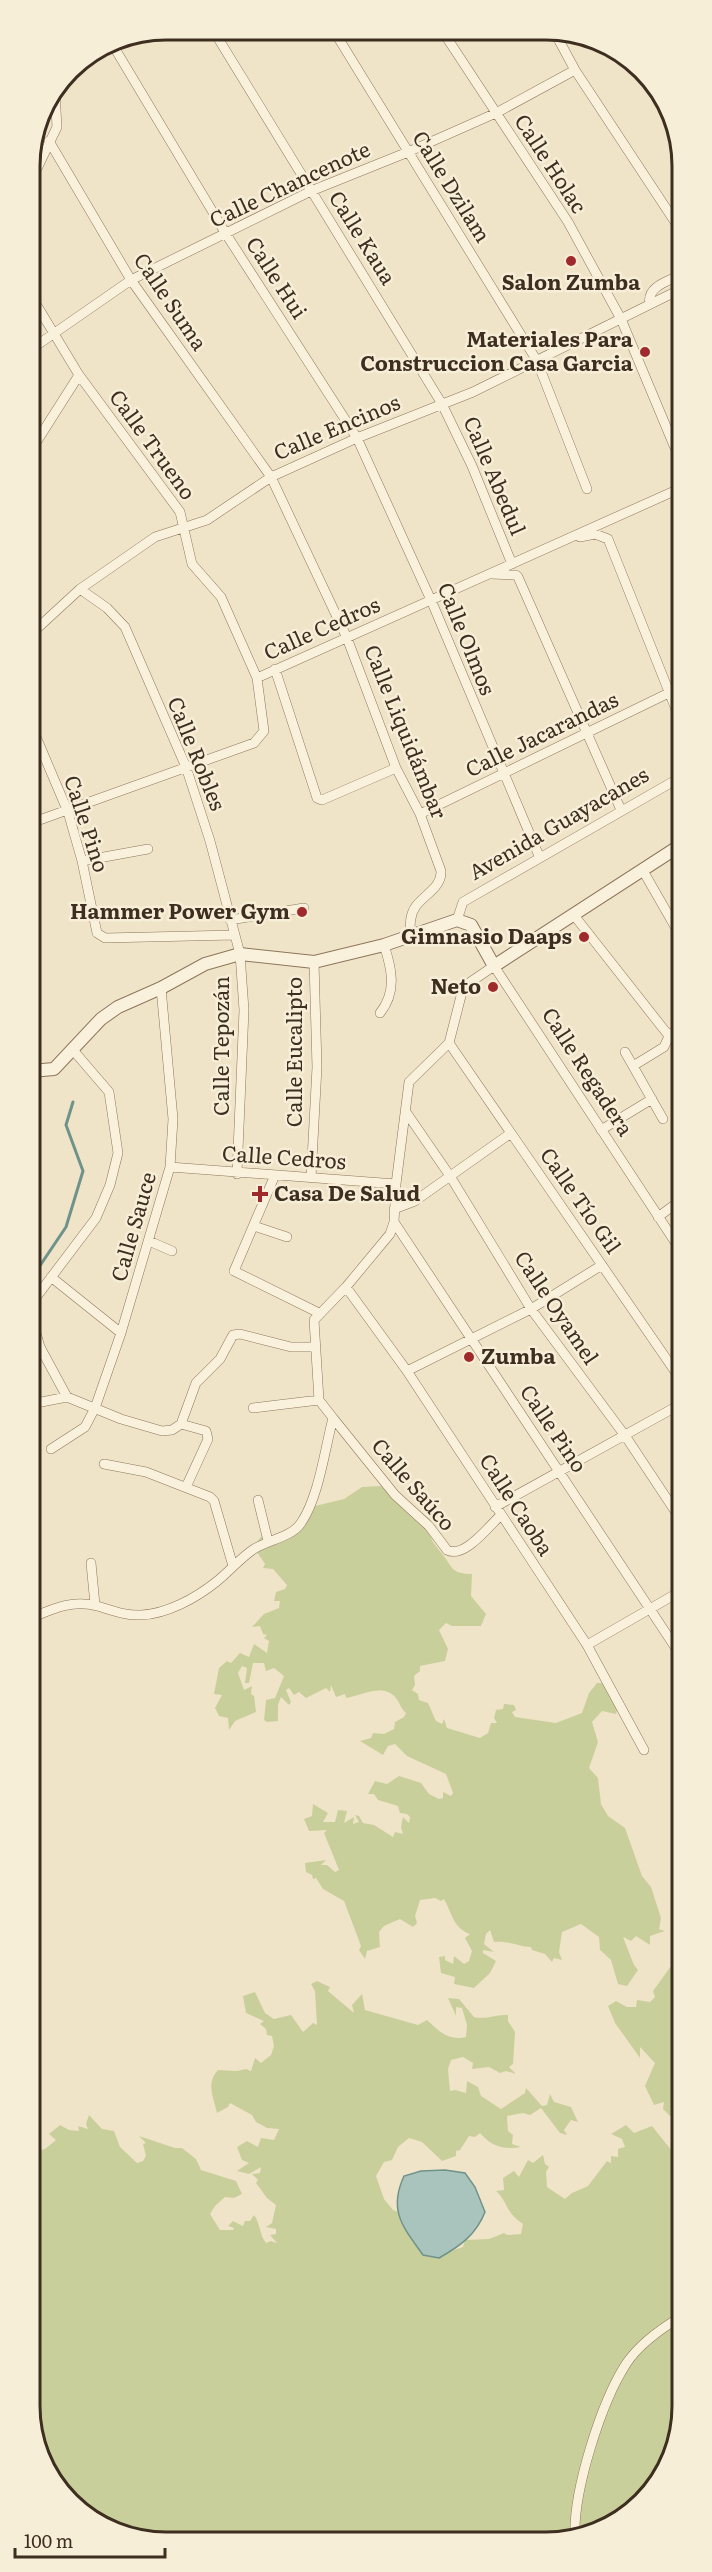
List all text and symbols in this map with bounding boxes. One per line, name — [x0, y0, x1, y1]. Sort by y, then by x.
street label: Calle Holac — [508, 107, 596, 218]
street label: Calle Dzilam — [406, 124, 500, 248]
street label: Calle Chancenote — [203, 132, 374, 234]
street label: Calle Kaua — [323, 184, 406, 290]
street label: Calle Hui — [240, 230, 316, 324]
street label: Calle Suma — [128, 245, 217, 356]
marker: Salon Zumba — [564, 254, 578, 268]
place label: Salon Zumba — [502, 265, 641, 296]
place label: Materiales Para Construccion Casa Garcia — [360, 322, 634, 377]
marker: Materiales Para Construccion Casa Garcia — [638, 345, 652, 359]
street label: Calle Trueno — [103, 382, 205, 505]
street label: Calle Encinos — [268, 385, 404, 466]
street label: Calle Abedul — [457, 411, 535, 539]
street label: Calle Olmos — [432, 577, 505, 699]
street label: Calle Cedros — [258, 587, 384, 666]
street label: Calle Liquidámbar — [358, 639, 456, 823]
street label: Calle Jacarandas — [459, 682, 623, 783]
street label: Calle Robles — [161, 691, 235, 815]
street label: Avenida Guayacanes — [462, 758, 653, 886]
street label: Calle Pino — [58, 771, 119, 876]
place label: Hammer Power Gym — [70, 894, 290, 925]
marker: Hammer Power Gym — [295, 905, 309, 919]
place label: Gimnasio Daaps — [401, 919, 572, 950]
marker: Gimnasio Daaps — [577, 930, 591, 944]
place label: Neto — [430, 969, 481, 1000]
street label: Calle Tepozán — [204, 976, 235, 1116]
street label: Calle Eucalipto — [277, 977, 308, 1127]
marker: Neto — [486, 980, 500, 994]
street label: Calle Regadera — [536, 1000, 643, 1142]
street label: Calle Cedros — [221, 1136, 347, 1175]
street label: Calle Tío Gil — [534, 1140, 630, 1259]
street label: Calle Sauce — [101, 1168, 162, 1285]
place label: Casa De Salud — [274, 1176, 420, 1207]
marker: Casa De Salud — [251, 1185, 269, 1203]
street label: Calle Oyamel — [509, 1244, 608, 1370]
place label: Zumba — [481, 1339, 556, 1370]
marker: Zumba — [462, 1350, 476, 1364]
street label: Calle Pino — [514, 1377, 596, 1478]
street label: Calle Saúco — [366, 1430, 464, 1537]
street label: Calle Caoba — [473, 1446, 563, 1561]
scale bar — [15, 2521, 165, 2559]
text: 100 m — [24, 2527, 73, 2554]

